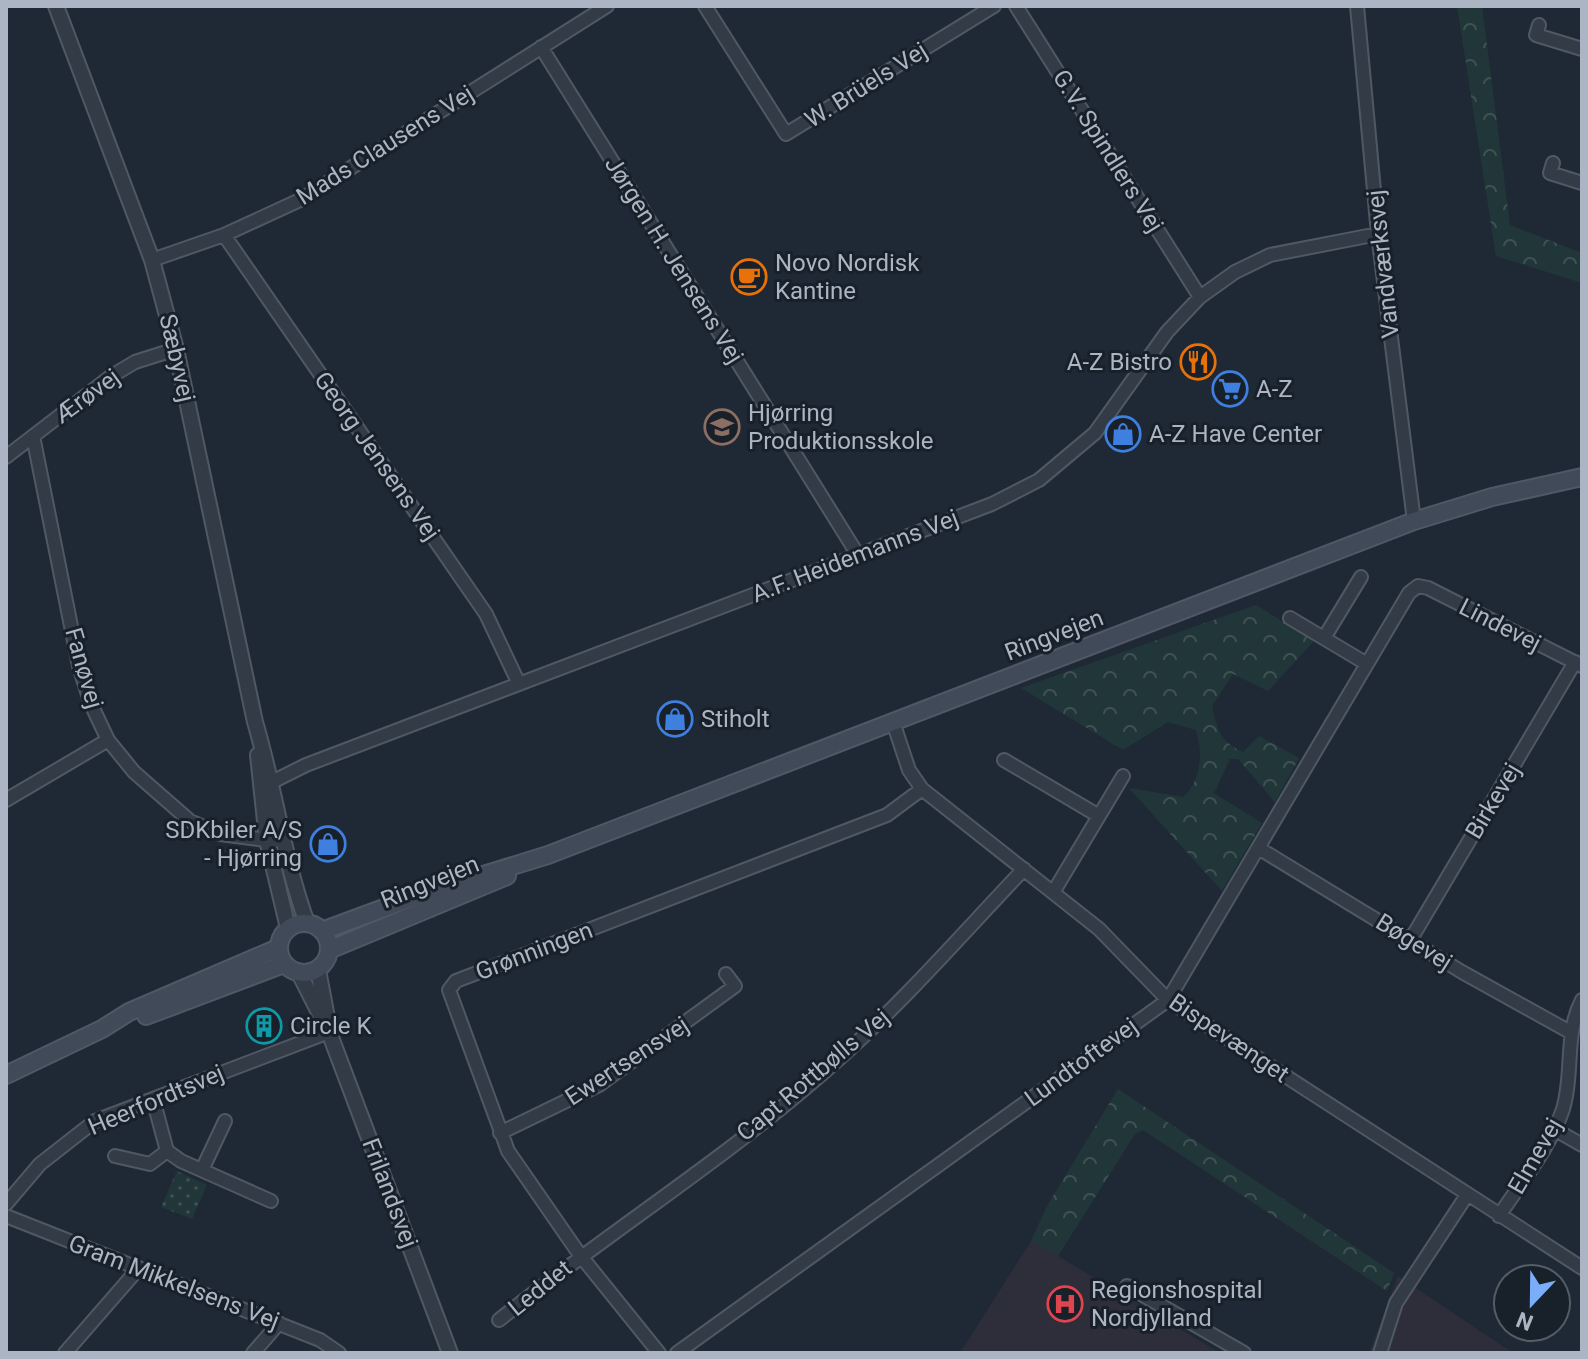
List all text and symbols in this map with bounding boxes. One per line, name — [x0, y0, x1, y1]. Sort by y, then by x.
street label: W. Brüels Vej — [800, 36, 932, 134]
street label: G.V. Spindlers Vej — [1047, 65, 1169, 237]
street label: Mads Clausens Vej — [291, 79, 479, 211]
street label: Jørgen H. Jensens Vej — [599, 151, 749, 369]
street label: Vandværksvej — [1361, 188, 1405, 340]
place label: Novo Nordisk Kantine — [775, 249, 920, 305]
cafe icon: Novo Nordisk Kantine — [730, 258, 768, 296]
street label: Sæbyvej — [153, 311, 201, 405]
restaurant icon: A-Z Bistro — [1179, 343, 1217, 381]
place label: A-Z Bistro — [1067, 348, 1172, 376]
street label: Ærøvej — [48, 363, 125, 430]
street label: Georg Jensens Vej — [308, 366, 446, 546]
supermarket icon: A-Z — [1211, 370, 1249, 408]
place label: A-Z — [1256, 375, 1293, 403]
place label: Hjørring Produktionsskole — [748, 399, 933, 455]
school or university icon: Hjørring Produktionsskole — [703, 408, 741, 446]
shop icon: A-Z Have Center — [1104, 415, 1142, 453]
place label: A-Z Have Center — [1149, 420, 1322, 448]
street label: A.F. Heidemanns Vej — [748, 504, 962, 608]
street label: Lindevej — [1454, 593, 1546, 657]
street label: Ringvejen — [1001, 603, 1107, 667]
street label: Fanøvej — [59, 624, 109, 712]
shop icon: Stiholt — [656, 700, 694, 738]
place label: Stiholt — [701, 705, 770, 733]
street label: Birkevej — [1460, 758, 1526, 844]
place label: SDKbiler A/S - Hjørring — [165, 816, 302, 872]
shop icon: SDKbiler A/S - Hjørring — [309, 825, 347, 863]
street label: Ringvejen — [377, 850, 483, 914]
street label: Bøgevej — [1371, 908, 1457, 976]
street label: Grønningen — [472, 916, 596, 986]
street label: Bispevænget — [1164, 988, 1294, 1088]
street label: Capt Rottbølls Vej — [731, 1003, 895, 1147]
building icon: Circle K — [245, 1007, 283, 1045]
street label: Ewertsensvej — [560, 1011, 694, 1111]
place label: Circle K — [290, 1012, 372, 1040]
street label: Lundtoftevej — [1019, 1012, 1143, 1112]
street label: Heerfordtsvej — [84, 1059, 228, 1141]
street label: Elmevej — [1502, 1113, 1568, 1199]
street label: Frilandsvej — [356, 1134, 424, 1252]
street label: Gram Mikkelsens Vej — [65, 1229, 283, 1335]
street label: Leddet — [503, 1254, 577, 1322]
north arrow — [1492, 1263, 1572, 1343]
place label: Regionshospital Nordjylland — [1091, 1276, 1263, 1332]
hospital icon: Regionshospital Nordjylland — [1046, 1285, 1084, 1323]
text: N — [1513, 1307, 1537, 1336]

